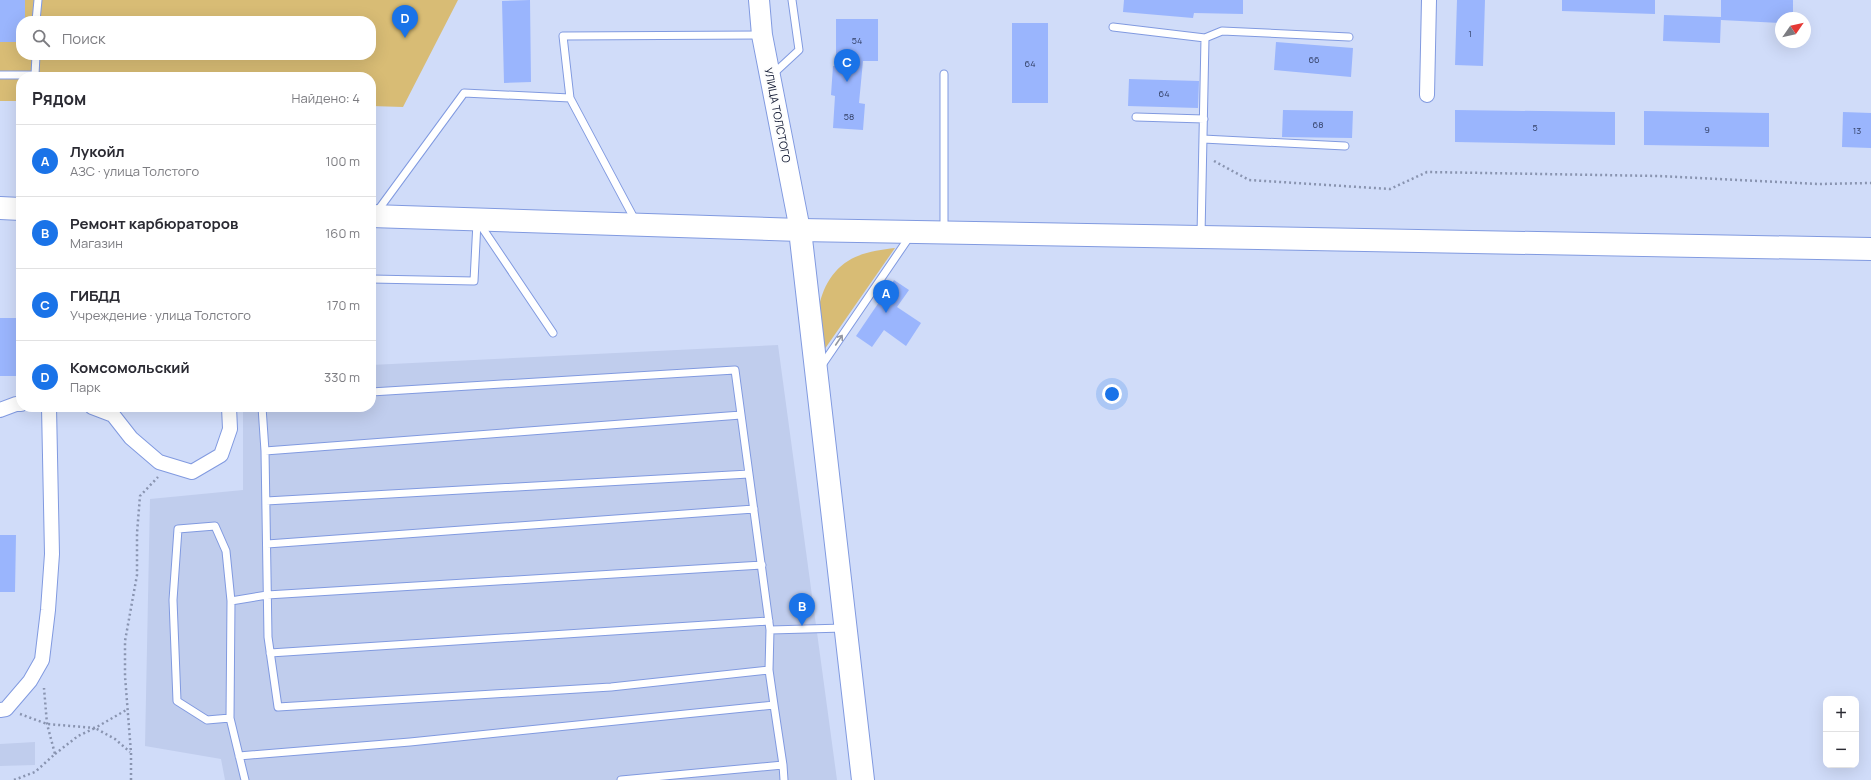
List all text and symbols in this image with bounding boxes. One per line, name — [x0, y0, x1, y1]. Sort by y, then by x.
pin: D — [392, 5, 418, 38]
north arrow — [1775, 12, 1811, 48]
search box — [16, 16, 376, 60]
icon: search — [30, 27, 52, 49]
house number: 1 — [1468, 27, 1472, 40]
text: Поиск — [62, 28, 106, 49]
house number: 54 — [852, 34, 862, 47]
pin: C — [834, 49, 860, 82]
house number: 66 — [1308, 53, 1320, 66]
house number: 64 — [1025, 57, 1035, 70]
street label: УЛИЦА ТОЛСТОГО — [761, 66, 795, 164]
text: Рядом — [32, 87, 86, 110]
house number: 64 — [1159, 87, 1169, 100]
text: Найдено: 4 — [292, 89, 360, 107]
house number: 58 — [844, 110, 854, 123]
house number: 68 — [1313, 118, 1323, 131]
house number: 5 — [1532, 121, 1538, 134]
house number: 9 — [1704, 123, 1710, 136]
house number: 13 — [1853, 124, 1861, 137]
text: Лукойл — [70, 141, 125, 162]
text: A — [41, 152, 49, 170]
text: 100 m — [325, 152, 360, 170]
text: АЗС · улица Толстого — [70, 162, 199, 180]
text: Ремонт карбюраторов — [70, 213, 238, 234]
text: B — [41, 224, 49, 242]
text: 160 m — [325, 224, 360, 242]
text: Магазин — [70, 234, 123, 252]
pin: A — [873, 280, 899, 313]
text: ГИБДД — [70, 285, 120, 306]
text: C — [40, 296, 50, 314]
text: 170 m — [327, 296, 360, 314]
text: Учреждение · улица Толстого — [70, 306, 251, 324]
one-way arrow — [835, 335, 843, 346]
text: Комсомольский — [70, 357, 190, 378]
text: D — [40, 368, 50, 386]
text: 330 m — [324, 368, 360, 386]
text: Парк — [70, 378, 100, 396]
your location — [1102, 384, 1122, 404]
pin: B — [789, 593, 815, 626]
map controls — [1823, 696, 1859, 768]
button: + — [1823, 696, 1859, 732]
button: − — [1823, 732, 1859, 768]

